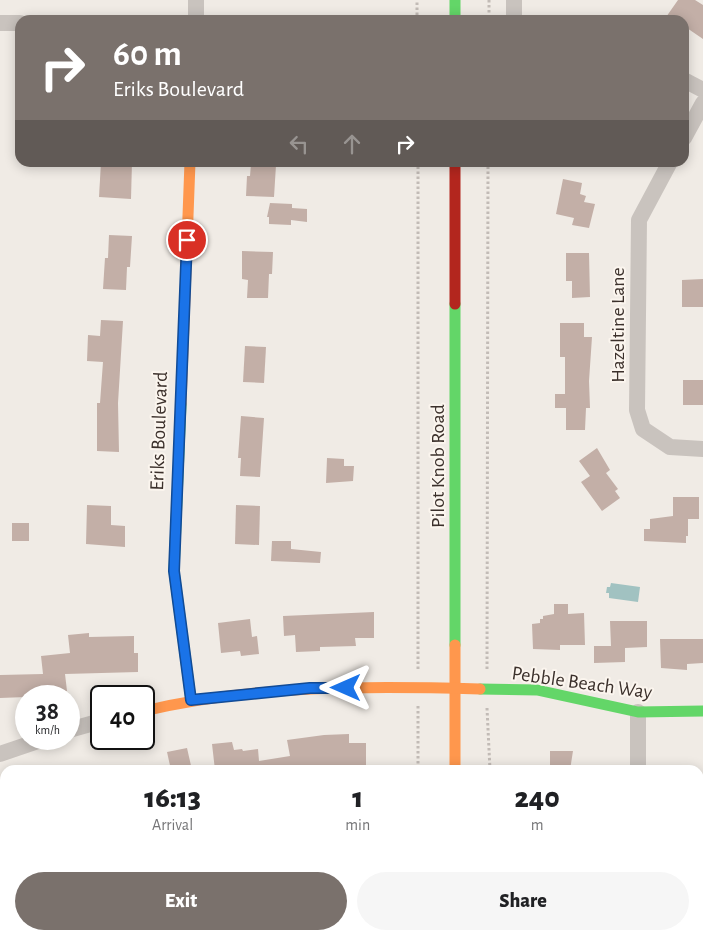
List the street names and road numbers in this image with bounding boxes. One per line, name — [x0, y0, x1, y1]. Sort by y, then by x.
street label: Hazeltine Lane — [608, 267, 628, 383]
street label: Eriks Boulevard — [147, 371, 171, 491]
street label: Pilot Knob Road — [428, 404, 448, 528]
street label: Pebble Beach Way — [510, 663, 654, 703]

